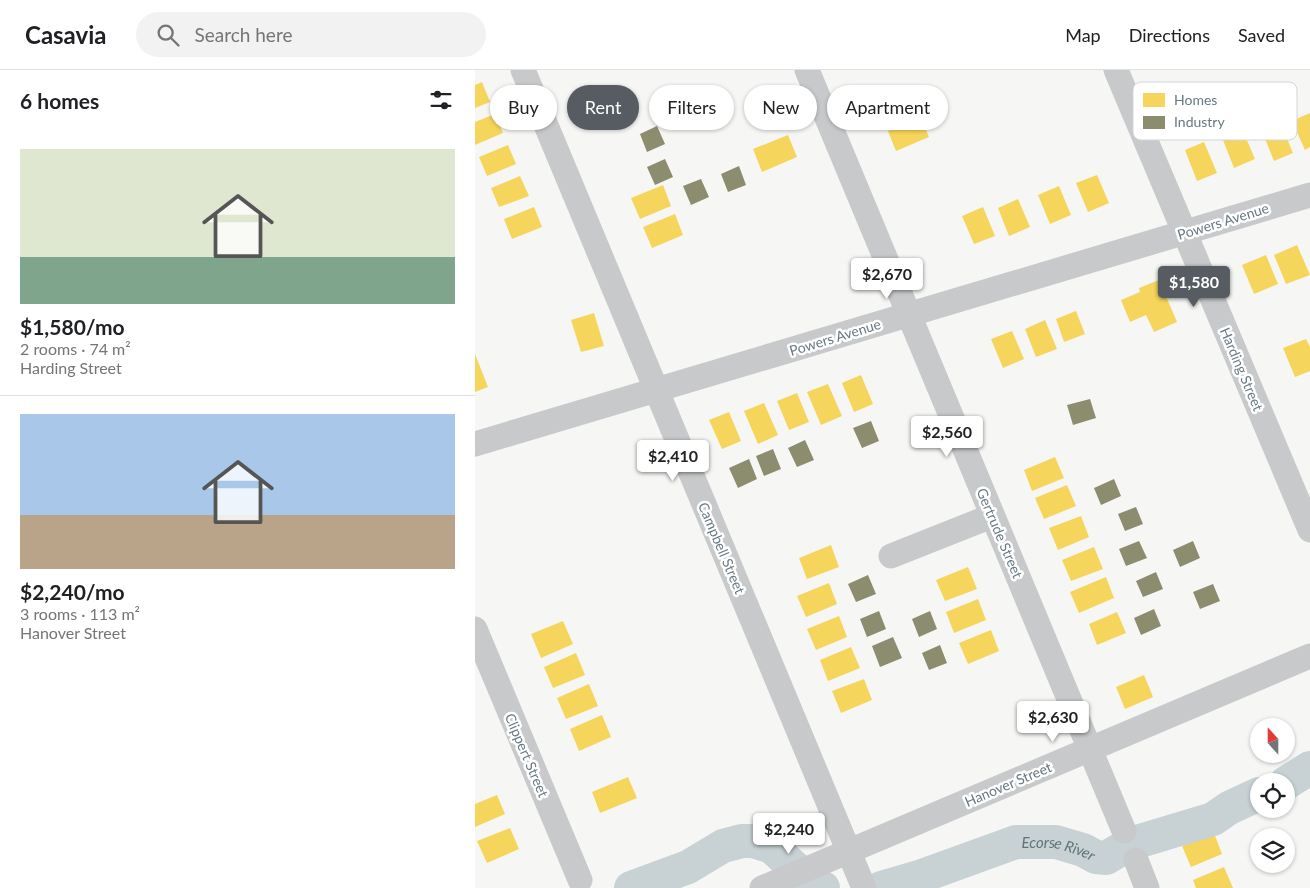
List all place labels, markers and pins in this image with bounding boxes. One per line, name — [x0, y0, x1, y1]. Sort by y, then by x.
pin: $2,670 — [846, 258, 928, 300]
pin: $1,580 — [1153, 266, 1235, 308]
pin: $2,560 — [906, 416, 988, 458]
pin: $2,410 — [632, 440, 714, 482]
pin: $2,630 — [1012, 700, 1094, 743]
pin: $2,240 — [748, 812, 830, 855]

